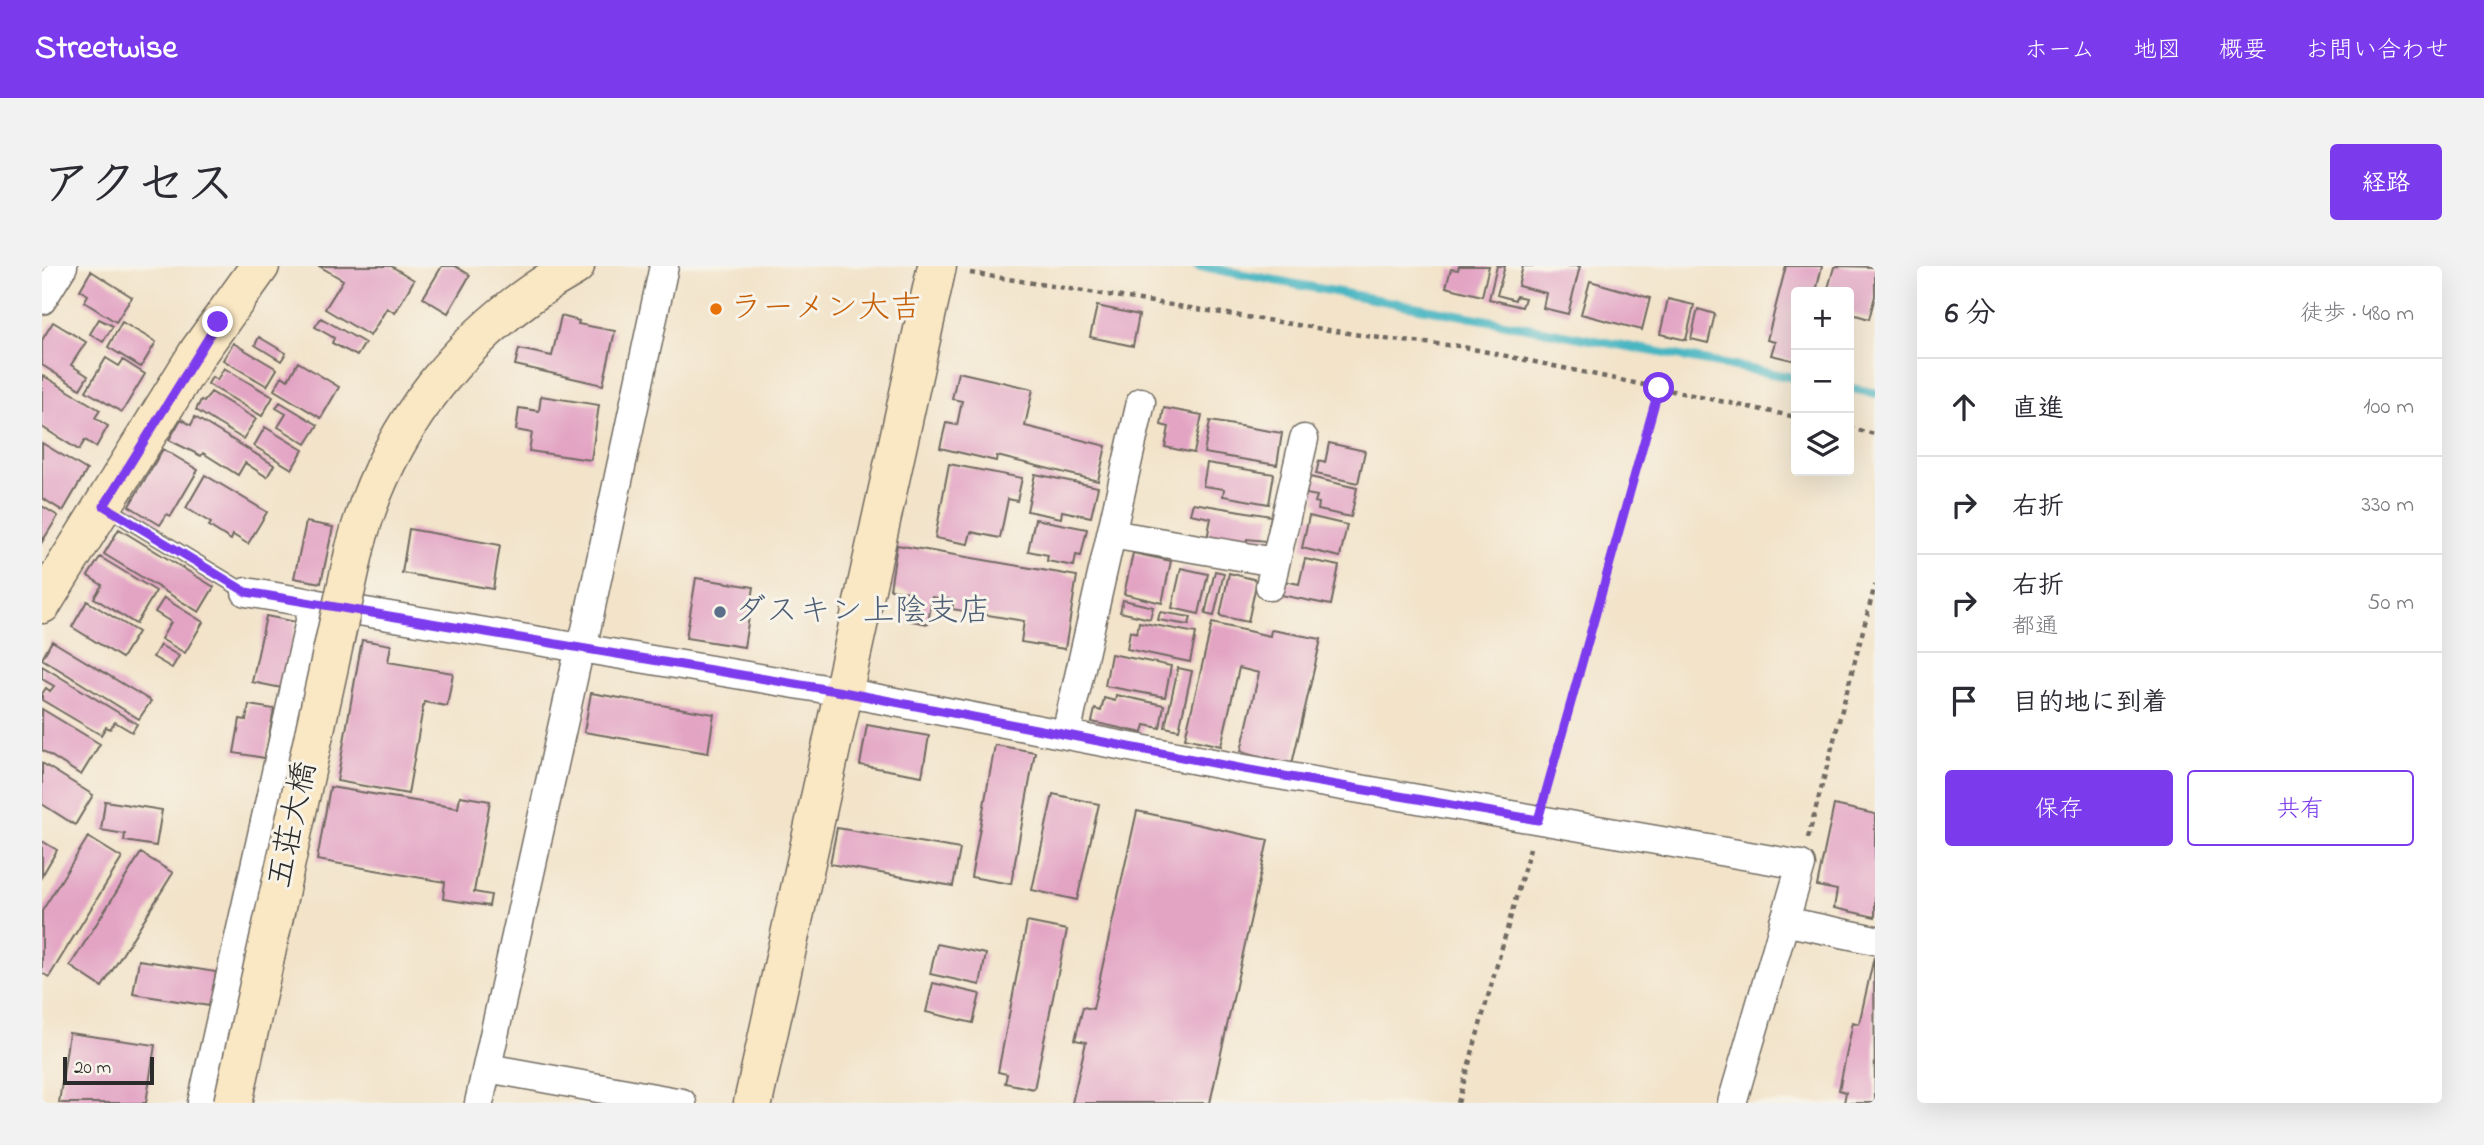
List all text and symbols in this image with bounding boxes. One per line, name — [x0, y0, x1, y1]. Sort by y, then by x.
text: Streetwise — [35, 25, 177, 73]
text: ホーム — [2024, 34, 2095, 69]
text: 地図 — [2133, 34, 2181, 69]
text: 概要 — [2219, 34, 2267, 69]
text: お問い合わせ — [2305, 34, 2449, 69]
button: 経路 — [2330, 144, 2442, 220]
text: アクセス — [42, 151, 235, 223]
place label: ラーメン大吉 — [730, 286, 922, 333]
map controls — [1791, 287, 1854, 476]
button: + — [1791, 287, 1854, 350]
text: 6 分 — [1945, 293, 1996, 337]
text: 徒歩 · 480 m — [2300, 298, 2414, 331]
marker: ラーメン大吉 — [708, 301, 724, 317]
route end — [202, 306, 233, 337]
button: − — [1791, 350, 1854, 413]
route start — [1643, 372, 1674, 403]
icon: ahead — [1945, 388, 1983, 426]
text: 直進 — [2012, 391, 2064, 429]
text: 100 m — [2363, 391, 2414, 424]
button: layers — [1791, 413, 1854, 476]
icon: right — [1945, 486, 1983, 524]
text: 右折 — [2012, 489, 2064, 527]
text: 330 m — [2361, 489, 2414, 522]
text: 右折 — [2012, 568, 2064, 606]
icon: right — [1945, 584, 1983, 622]
text: 50 m — [2367, 587, 2414, 620]
place label: ダスキン上陰支店 — [734, 589, 991, 636]
marker: ダスキン上陰支店 — [712, 604, 728, 620]
text: 都通 — [2012, 611, 2058, 644]
icon: arrive — [1945, 682, 1983, 720]
text: 目的地に到着 — [2012, 685, 2168, 723]
street label: 五荘大橋 — [258, 758, 330, 892]
button: 保存 — [1945, 770, 2173, 846]
button: 共有 — [2187, 770, 2414, 846]
scale bar — [63, 1054, 154, 1086]
text: 20 m — [74, 1055, 111, 1082]

